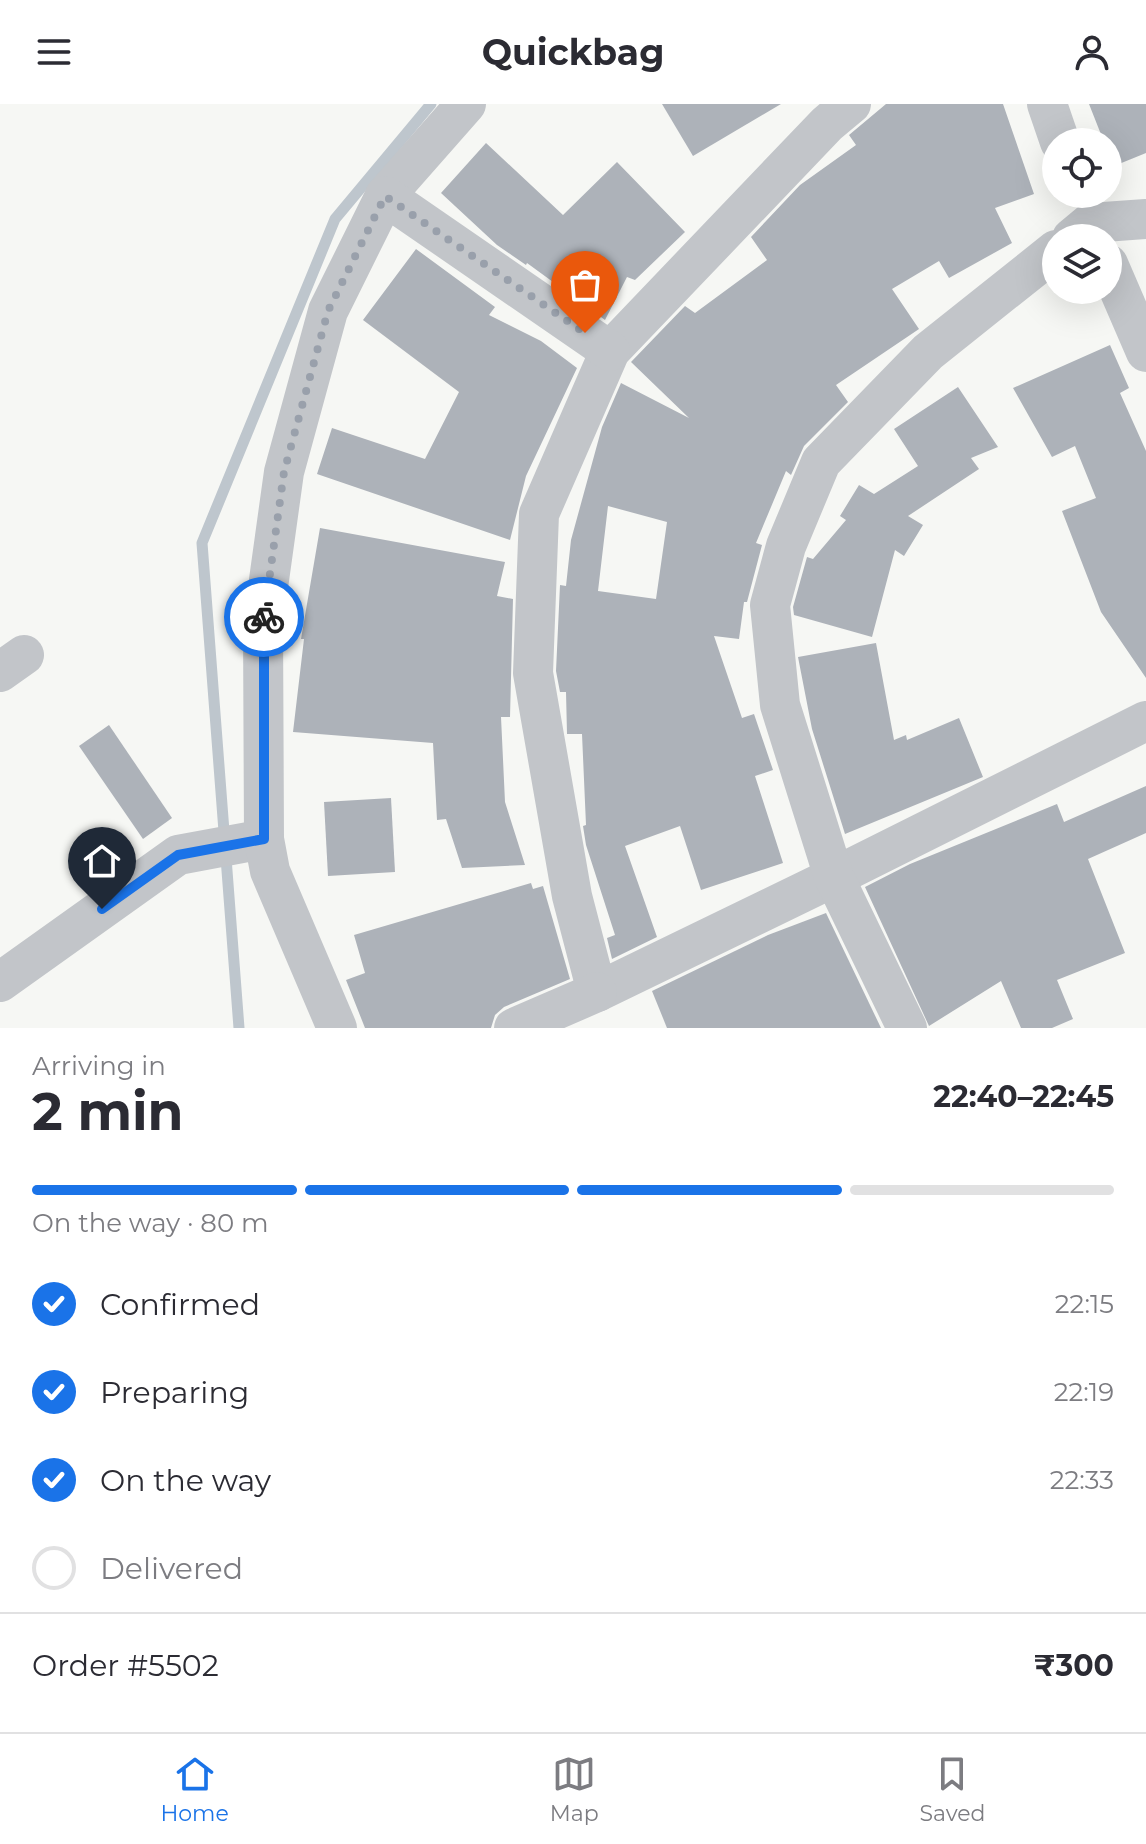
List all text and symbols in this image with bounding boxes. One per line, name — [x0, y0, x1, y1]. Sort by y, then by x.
icon: menu — [32, 30, 76, 74]
text: Quickbag — [482, 30, 664, 74]
icon: person — [1070, 30, 1114, 74]
map controls — [1042, 128, 1122, 304]
button: locate — [1042, 128, 1122, 208]
button: layers — [1042, 224, 1122, 304]
pin — [551, 251, 619, 333]
icon: bag — [563, 263, 607, 307]
courier — [224, 577, 304, 657]
icon: bike — [242, 595, 286, 639]
pin — [68, 827, 136, 909]
icon: home — [80, 839, 124, 883]
text: Arriving in — [32, 1050, 166, 1082]
text: 22:40–22:45 — [933, 1078, 1114, 1115]
text: 2 min — [32, 1080, 184, 1143]
text: On the way · 80 m — [32, 1207, 269, 1239]
icon: check — [32, 1282, 76, 1326]
text: Confirmed — [100, 1286, 260, 1323]
text: 22:15 — [1055, 1288, 1114, 1320]
icon: check — [32, 1370, 76, 1414]
text: Preparing — [100, 1374, 249, 1411]
text: 22:19 — [1054, 1376, 1114, 1408]
icon: check — [32, 1458, 76, 1502]
text: On the way — [100, 1462, 271, 1499]
text: 22:33 — [1050, 1464, 1114, 1496]
text: Delivered — [100, 1550, 243, 1587]
text: Order #5502 — [32, 1647, 219, 1684]
text: ₹300 — [1034, 1647, 1114, 1684]
tab: Home — [160, 1752, 229, 1827]
tab: Map — [550, 1752, 599, 1827]
tab: Saved — [919, 1752, 986, 1827]

